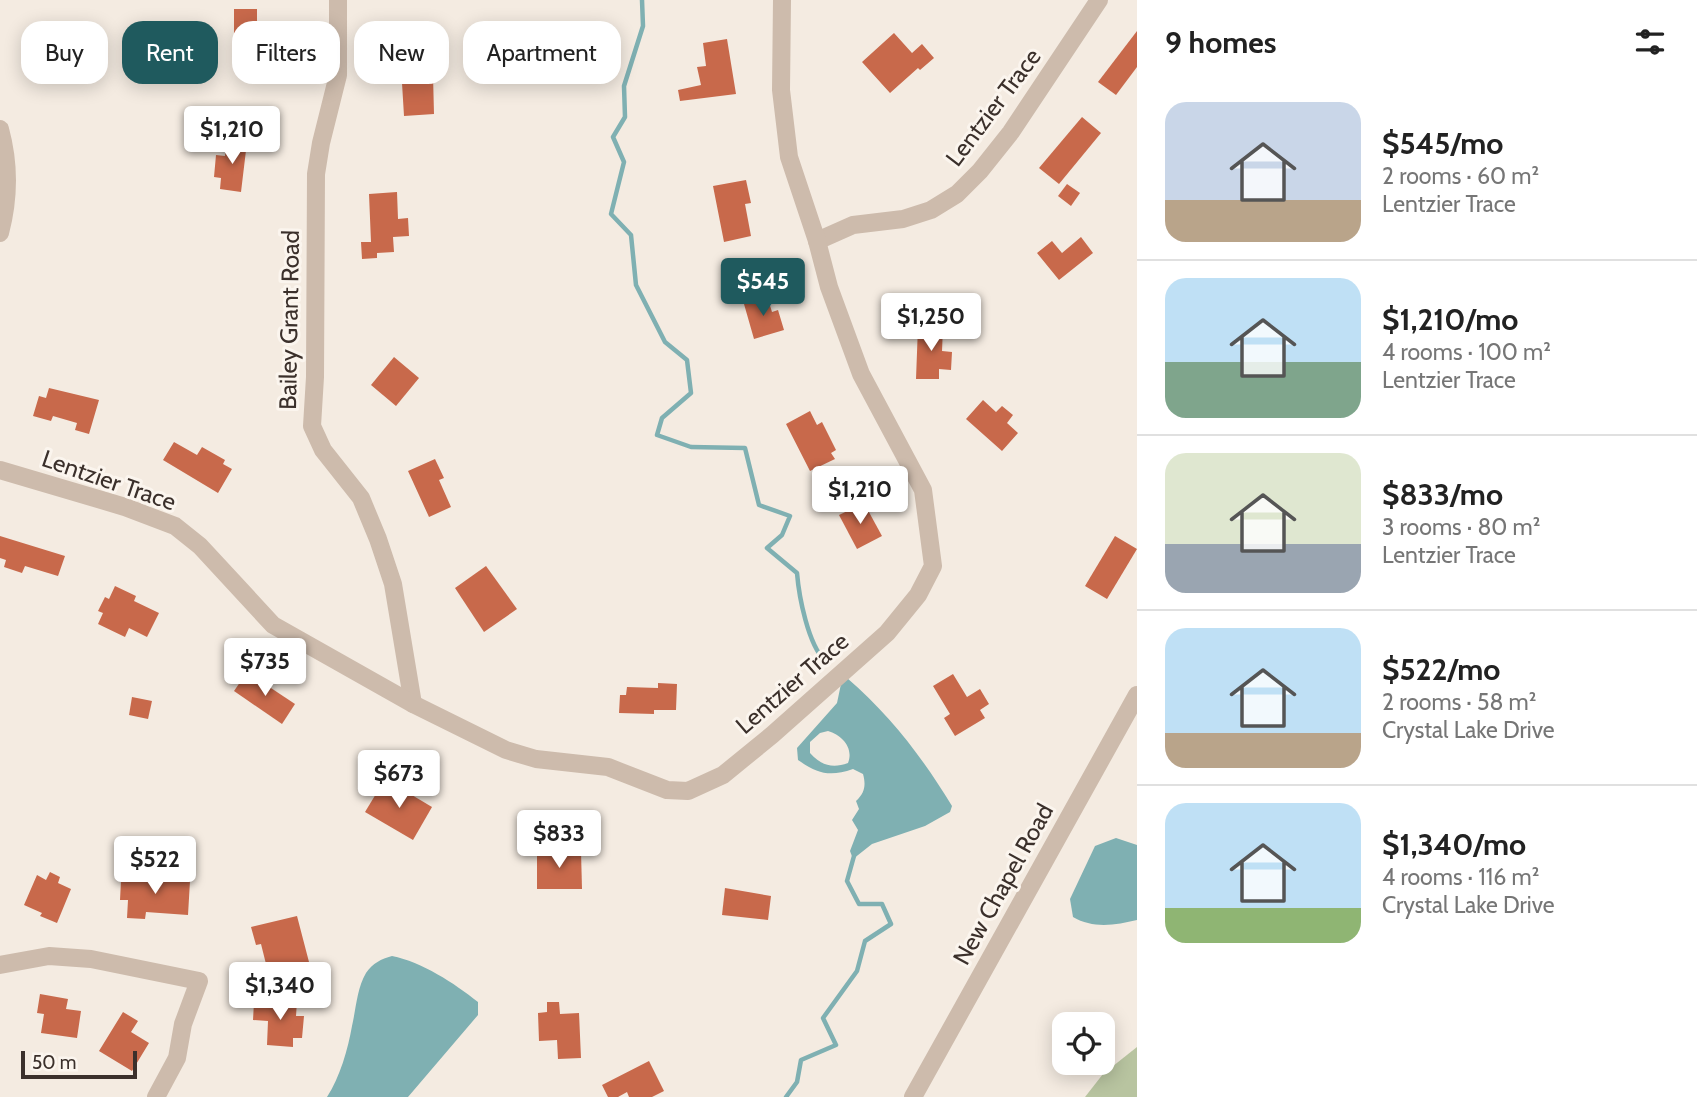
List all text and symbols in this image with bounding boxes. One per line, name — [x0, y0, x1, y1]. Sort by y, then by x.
chip: Buy — [21, 21, 108, 84]
chip: Rent — [122, 21, 218, 84]
chip: Filters — [232, 21, 340, 84]
chip: New — [354, 21, 449, 84]
chip: Apartment — [463, 21, 621, 84]
icon: filters — [1631, 23, 1669, 61]
text: 9 homes — [1165, 24, 1276, 61]
street label: Lentzier Trace — [939, 42, 1047, 172]
pin: $1,210 — [175, 106, 289, 166]
text: $1,210 — [200, 115, 264, 143]
text: $545/mo — [1382, 125, 1503, 162]
icon: home — [1221, 130, 1305, 214]
text: 2 rooms · 60 m² — [1382, 162, 1539, 190]
text: Lentzier Trace — [1382, 190, 1516, 218]
street label: Bailey Grant Road — [273, 230, 305, 410]
pin: $545 — [722, 258, 804, 318]
text: $545 — [737, 267, 789, 295]
pin: $1,250 — [874, 294, 988, 353]
text: $1,210/mo — [1382, 301, 1518, 338]
text: $1,250 — [897, 302, 965, 330]
icon: home — [1221, 306, 1305, 390]
text: 4 rooms · 100 m² — [1382, 338, 1551, 366]
text: Lentzier Trace — [1382, 366, 1516, 394]
street label: Lentzier Trace — [38, 444, 180, 516]
pin: $1,210 — [803, 466, 917, 526]
text: $1,210 — [828, 475, 892, 503]
text: $833/mo — [1382, 476, 1503, 513]
icon: home — [1221, 481, 1305, 565]
text: 3 rooms · 80 m² — [1382, 513, 1540, 541]
text: Lentzier Trace — [1382, 541, 1516, 569]
street label: Lentzier Trace — [730, 626, 854, 740]
pin: $735 — [224, 638, 306, 698]
text: $735 — [240, 647, 290, 675]
text: $522/mo — [1382, 651, 1500, 688]
icon: home — [1221, 656, 1305, 740]
text: 2 rooms · 58 m² — [1382, 688, 1536, 716]
text: Crystal Lake Drive — [1382, 716, 1555, 744]
pin: $673 — [358, 750, 440, 810]
text: $673 — [374, 759, 424, 787]
street label: New Chapel Road — [947, 798, 1059, 970]
pin: $833 — [518, 810, 600, 870]
text: $833 — [533, 819, 585, 847]
text: $1,340/mo — [1382, 826, 1526, 863]
icon: home — [1221, 831, 1305, 915]
pin: $522 — [114, 836, 196, 896]
text: $522 — [130, 845, 180, 873]
text: 4 rooms · 116 m² — [1382, 863, 1539, 891]
text: Crystal Lake Drive — [1382, 891, 1555, 919]
pin: $1,340 — [223, 962, 337, 1022]
text: $1,340 — [245, 971, 315, 999]
map controls — [1052, 1012, 1115, 1075]
button: locate — [1052, 1012, 1115, 1075]
scale bar — [21, 1048, 136, 1080]
text: 50 m — [32, 1051, 76, 1074]

